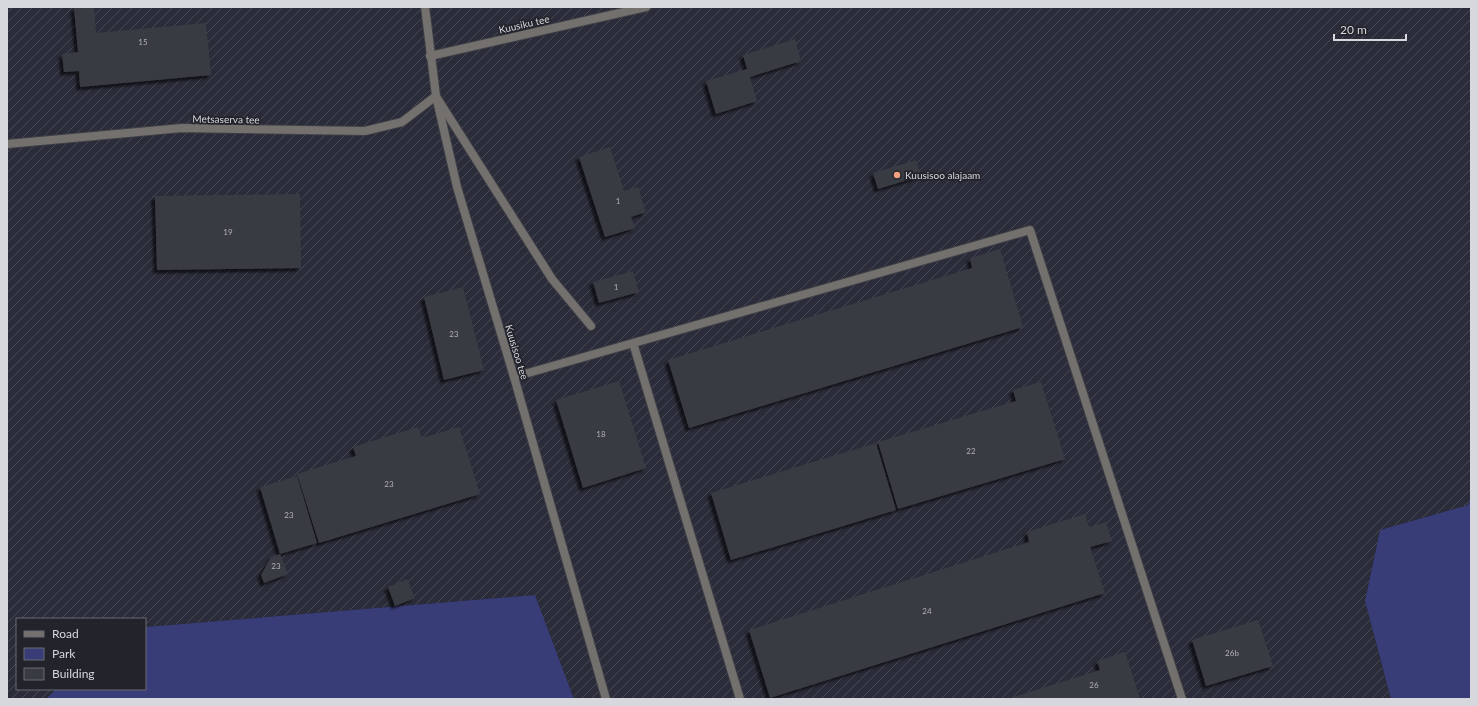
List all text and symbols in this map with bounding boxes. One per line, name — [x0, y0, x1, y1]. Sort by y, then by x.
street label: Kuusiku tee — [498, 12, 550, 36]
scale bar — [1334, 16, 1406, 42]
text: 20 m — [1340, 22, 1367, 37]
house number: 15 — [138, 37, 148, 47]
street label: Metsaserva tee — [192, 112, 260, 126]
place label: Kuusisoo alajaam — [905, 169, 980, 181]
marker: Kuusisoo alajaam — [892, 170, 902, 180]
house number: 1 — [616, 196, 621, 206]
house number: 19 — [223, 227, 233, 237]
house number: 1 — [614, 282, 619, 292]
street label: Kuusisoo tee — [503, 323, 531, 381]
house number: 23 — [449, 329, 459, 339]
house number: 18 — [596, 429, 606, 439]
house number: 22 — [966, 446, 976, 456]
house number: 23 — [384, 479, 394, 489]
house number: 23 — [284, 510, 294, 520]
house number: 23 — [271, 561, 281, 571]
house number: 24 — [922, 606, 932, 616]
legend — [16, 618, 146, 690]
text: Road — [52, 626, 79, 641]
text: Park — [52, 646, 76, 661]
house number: 26b — [1225, 648, 1239, 658]
text: Building — [52, 666, 95, 681]
house number: 26 — [1089, 680, 1099, 690]

